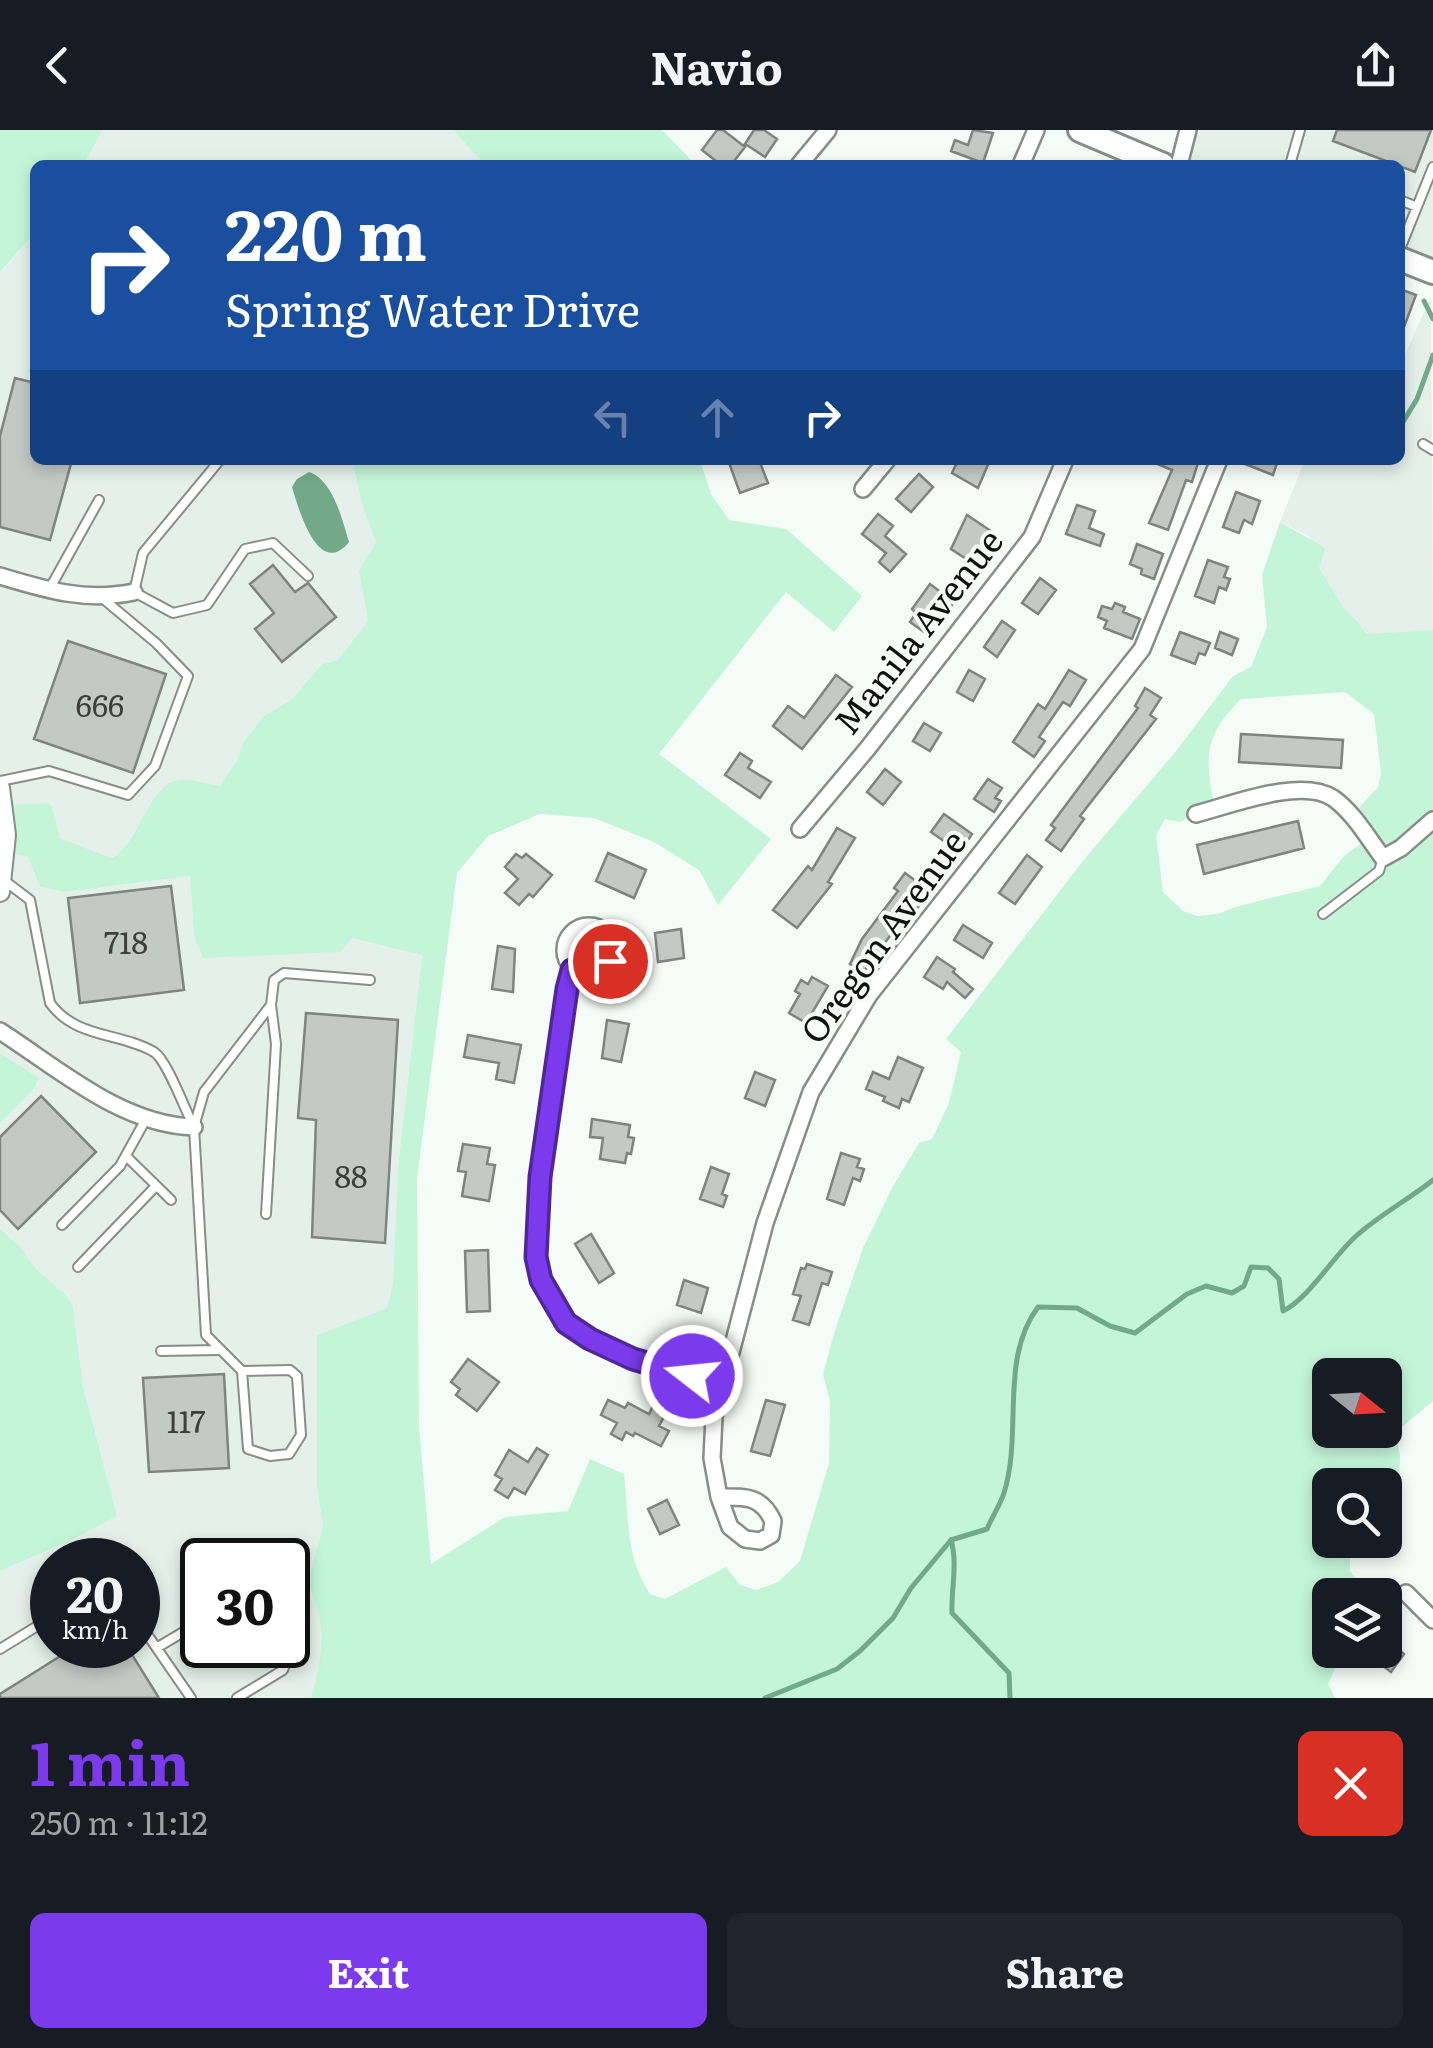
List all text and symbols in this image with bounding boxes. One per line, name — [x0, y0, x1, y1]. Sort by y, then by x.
text: Navio — [650, 32, 783, 99]
icon: back — [30, 38, 85, 93]
icon: share — [1348, 38, 1403, 93]
text: 220 m — [225, 179, 427, 283]
icon: right — [60, 200, 190, 330]
text: Spring Water Drive — [225, 274, 640, 341]
icon: left — [585, 390, 640, 445]
icon: ahead — [690, 390, 745, 445]
icon: right — [795, 390, 850, 445]
street label: Manila Avenue — [820, 516, 1014, 744]
house number: 666 — [76, 682, 124, 726]
street label: Oregon Avenue — [786, 818, 977, 1053]
house number: 718 — [104, 919, 148, 963]
pin — [568, 919, 653, 1004]
icon: arrive — [583, 934, 638, 989]
house number: 88 — [334, 1153, 368, 1197]
position arrow — [640, 1324, 744, 1428]
north arrow — [1312, 1358, 1402, 1448]
map controls — [1312, 1358, 1402, 1668]
house number: 117 — [167, 1398, 205, 1442]
button: search — [1312, 1468, 1402, 1558]
speed limit sign: 30 — [180, 1538, 310, 1668]
text: 20 — [66, 1554, 124, 1628]
button: layers — [1312, 1578, 1402, 1668]
text: km/h — [62, 1610, 128, 1647]
text: 1 min — [30, 1715, 190, 1804]
button: close — [1298, 1731, 1403, 1836]
text: 250 m · 11:12 — [30, 1797, 208, 1845]
button: Exit — [30, 1913, 707, 2028]
button: Share — [727, 1913, 1403, 2028]

